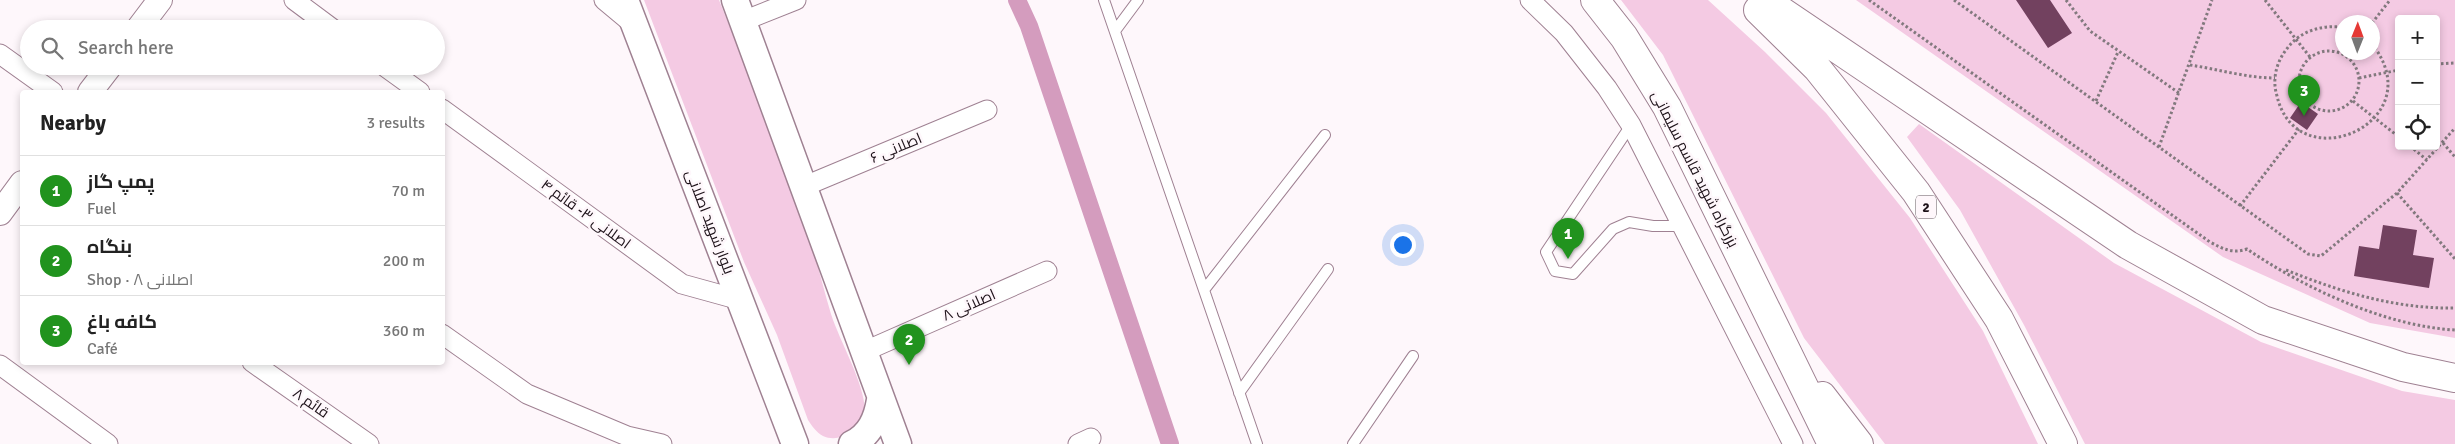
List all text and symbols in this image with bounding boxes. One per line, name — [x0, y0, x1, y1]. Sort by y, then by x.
north arrow — [2335, 15, 2380, 60]
map controls — [2395, 15, 2440, 150]
button: + — [2395, 15, 2440, 60]
search box — [20, 20, 445, 75]
icon: search — [38, 34, 66, 62]
text: Search here — [78, 36, 174, 60]
button: − — [2395, 60, 2440, 105]
pin: 3 — [2288, 75, 2320, 116]
street label: بزرگراه شهید قاسم سلیمانی — [1647, 88, 1742, 251]
button: locate — [2395, 105, 2440, 150]
text: Nearby — [40, 110, 106, 136]
text: 3 results — [366, 113, 425, 133]
street label: اصلانی ۶ — [868, 129, 925, 168]
street label: بلوار شهید اصلانی — [681, 167, 738, 277]
text: پمپ گاز — [87, 170, 154, 194]
street label: اصلانی ۳- قائم ۴ — [537, 175, 634, 253]
text: 1 — [52, 181, 60, 201]
text: 70 m — [391, 181, 425, 201]
road number: 2 — [1916, 196, 1936, 218]
text: Fuel — [87, 199, 116, 219]
pin: 1 — [1552, 218, 1584, 259]
your location — [1390, 232, 1416, 258]
text: بنگاه — [87, 235, 132, 259]
text: 2 — [52, 251, 60, 271]
text: 200 m — [383, 251, 425, 271]
text: Shop · اصلانی ۸ — [87, 270, 193, 290]
street label: اصلانی ۸ — [940, 285, 999, 326]
text: کافه باغ — [87, 310, 157, 334]
text: 3 — [52, 321, 60, 341]
text: 360 m — [383, 321, 425, 341]
pin: 2 — [893, 324, 925, 365]
text: Café — [87, 339, 118, 359]
street label: قائم ۸ — [289, 384, 333, 423]

